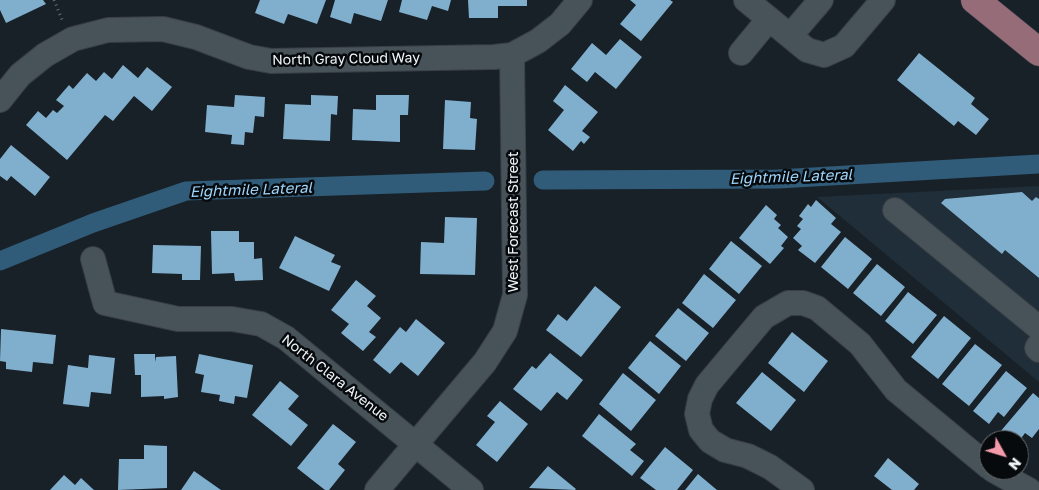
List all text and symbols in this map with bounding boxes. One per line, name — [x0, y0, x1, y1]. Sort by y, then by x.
street label: North Gray Cloud Way — [272, 49, 420, 69]
street label: West Forecast Street — [506, 151, 522, 293]
water label: Eightmile Lateral — [729, 166, 853, 188]
water label: Eightmile Lateral — [189, 179, 313, 201]
street label: North Clara Avenue — [278, 331, 392, 425]
north arrow — [979, 430, 1029, 480]
text: N — [1005, 455, 1025, 474]

